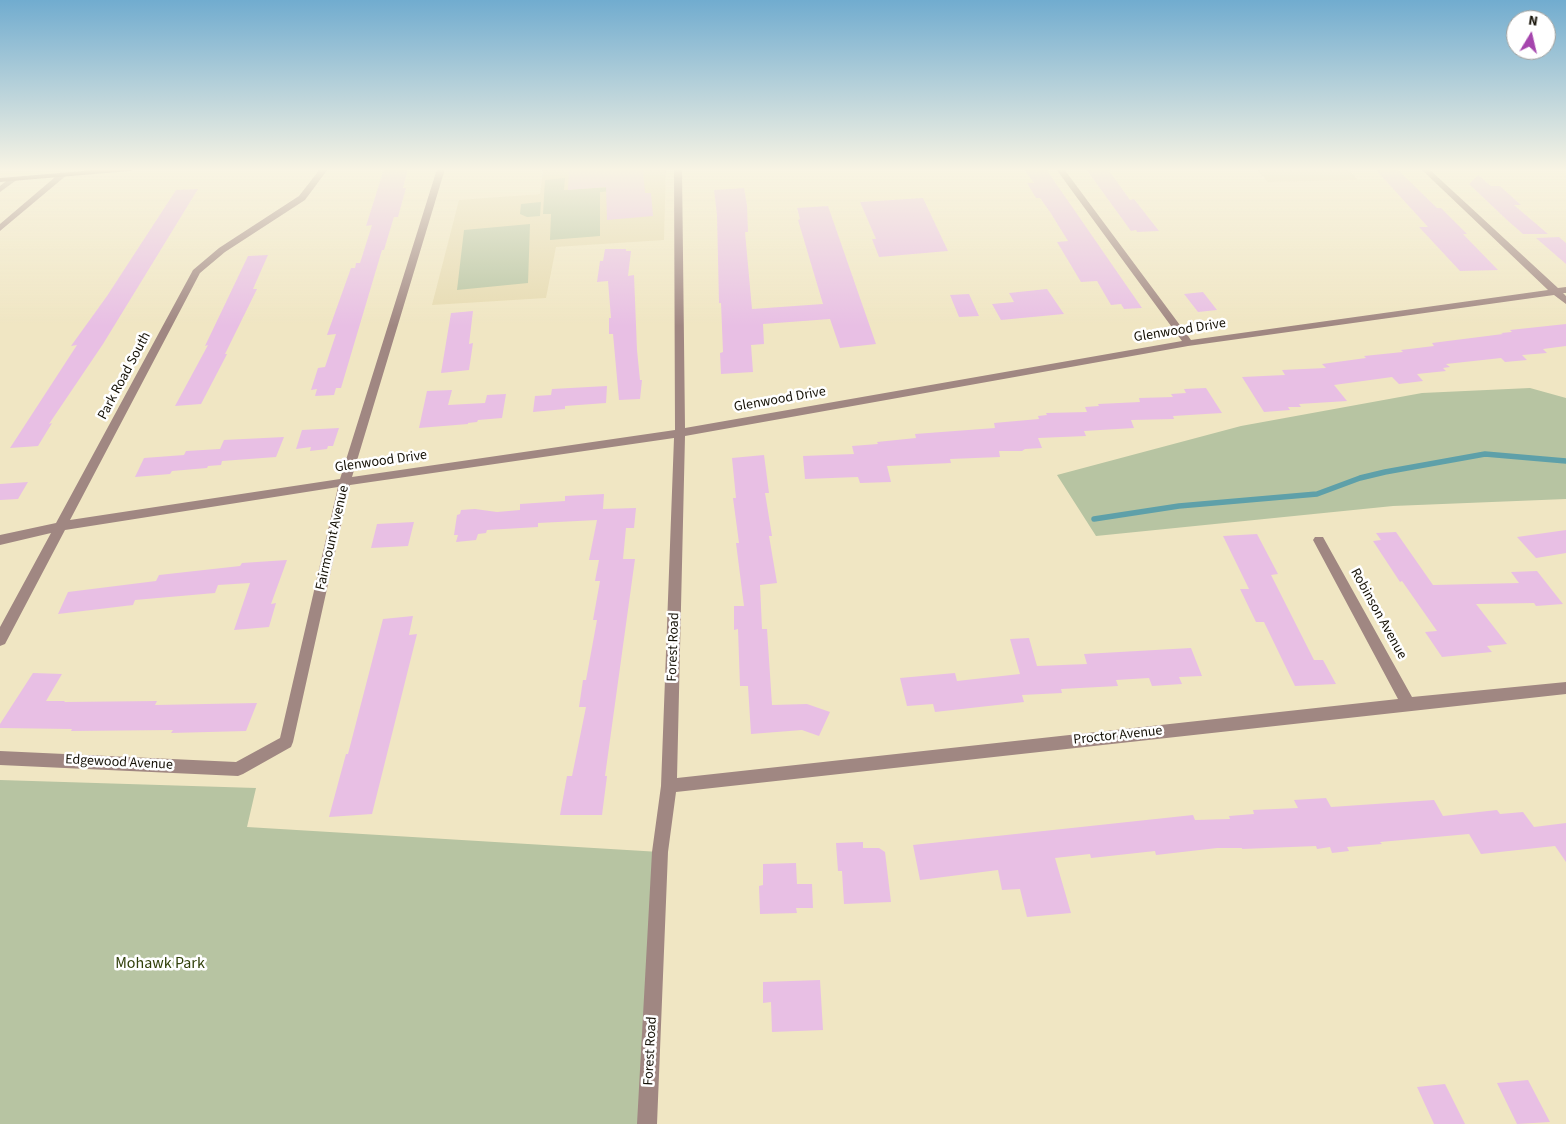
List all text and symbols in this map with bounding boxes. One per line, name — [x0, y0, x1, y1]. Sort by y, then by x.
north arrow — [1506, 10, 1556, 60]
text: N — [1527, 11, 1539, 32]
street label: Glenwood Drive — [1133, 315, 1227, 347]
street label: Park Road South — [95, 329, 155, 423]
street label: Glenwood Drive — [733, 384, 827, 416]
street label: Glenwood Drive — [334, 447, 428, 477]
street label: Fairmount Avenue — [313, 484, 353, 592]
street label: Robinson Avenue — [1346, 566, 1410, 662]
street label: Forest Road — [664, 612, 684, 682]
street label: Proctor Avenue — [1073, 723, 1163, 749]
street label: Edgewood Avenue — [65, 752, 173, 774]
park label: Mohawk Park — [115, 954, 205, 974]
street label: Forest Road — [641, 1016, 661, 1086]

